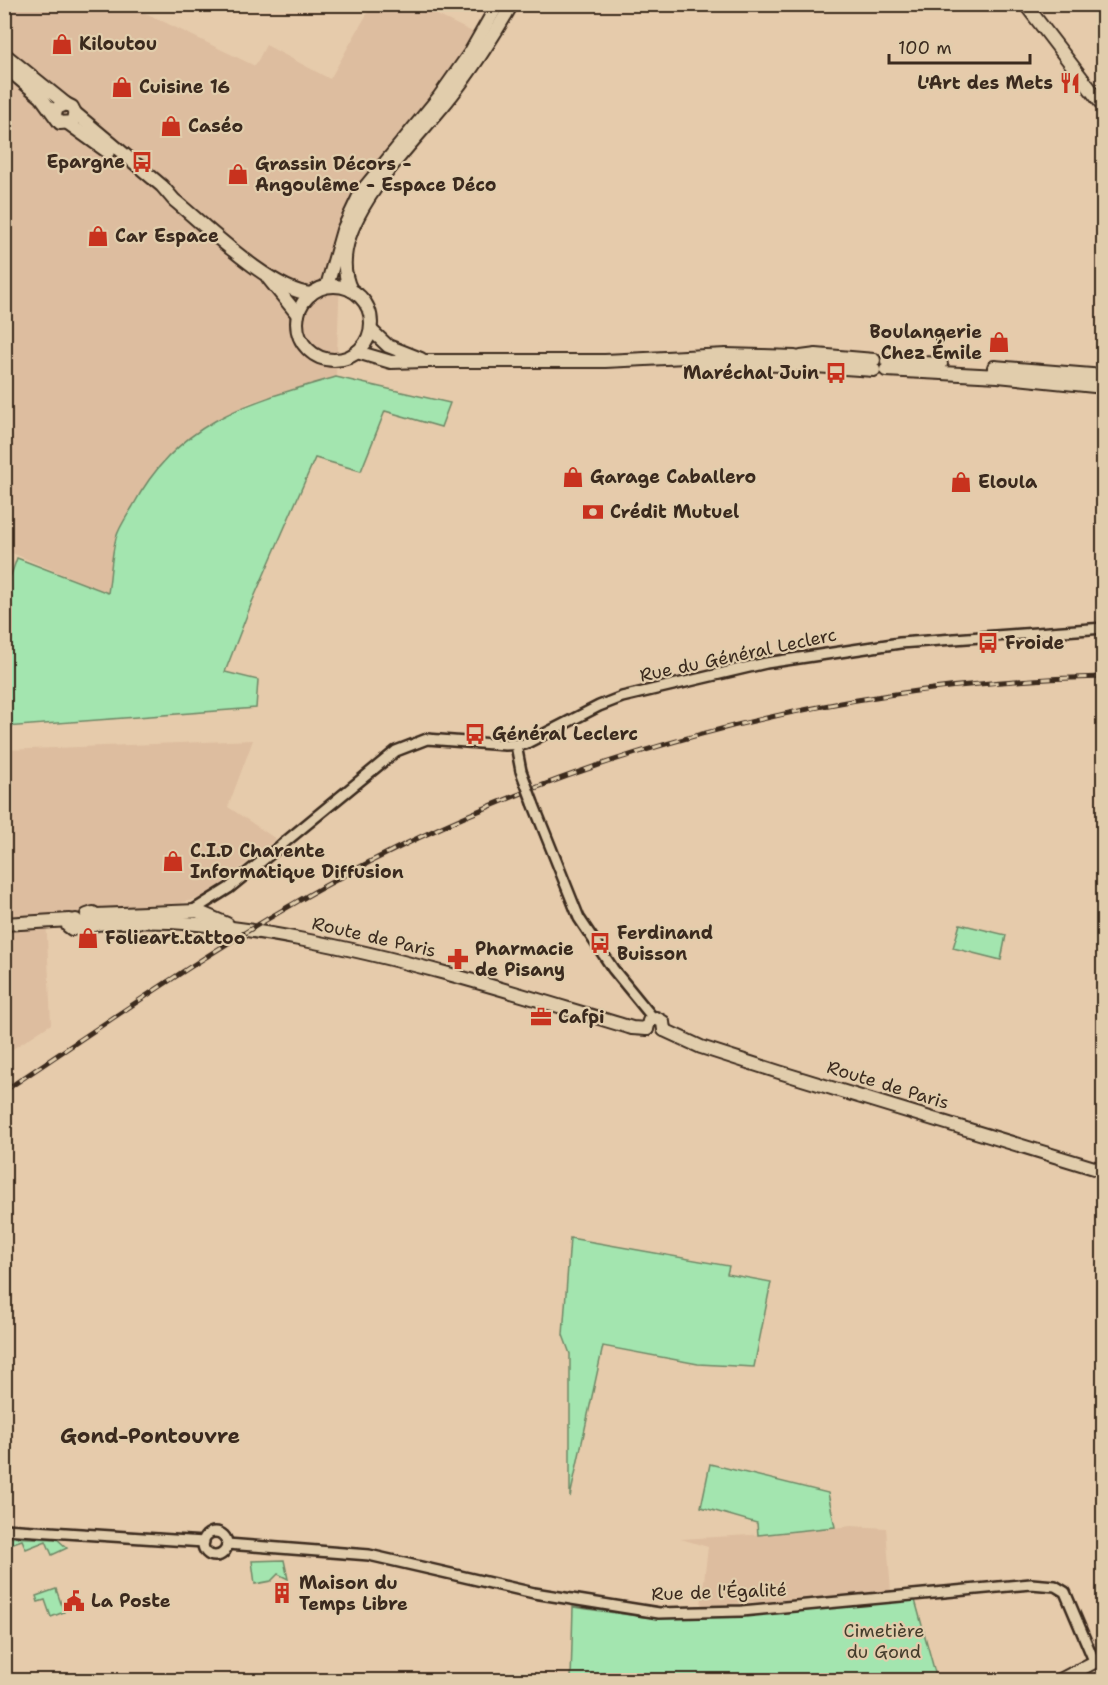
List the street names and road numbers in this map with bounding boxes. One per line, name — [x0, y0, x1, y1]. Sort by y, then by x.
street label: Rue du Général Leclerc — [637, 622, 839, 688]
street label: Route de Paris — [310, 911, 438, 963]
street label: Route de Paris — [824, 1055, 952, 1115]
street label: Rue de l'Égalité — [651, 1578, 787, 1606]

